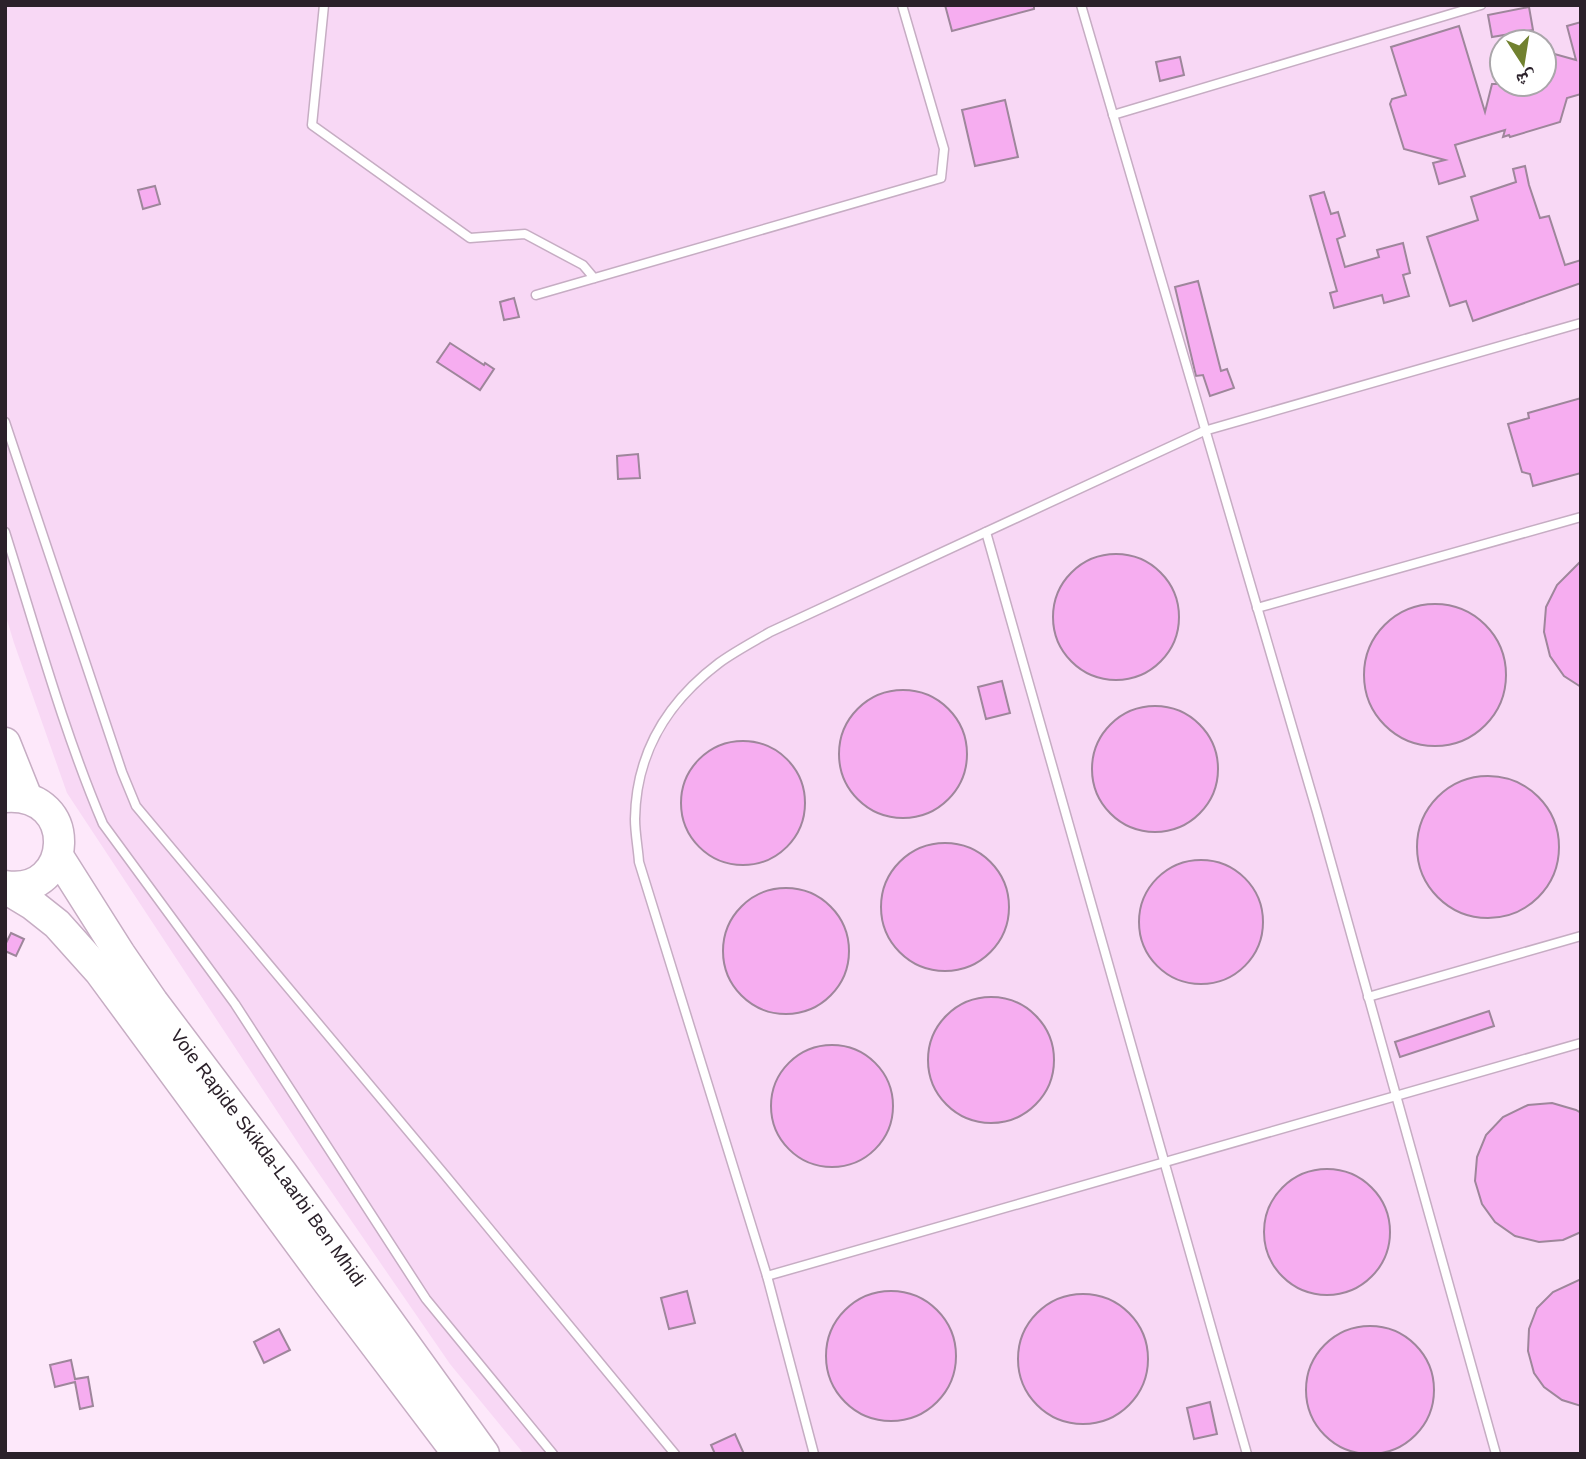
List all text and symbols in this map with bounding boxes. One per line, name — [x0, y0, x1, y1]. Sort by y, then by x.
north arrow — [1488, 28, 1558, 98]
text: ش — [1514, 66, 1538, 92]
street label: Voie Rapide Skikda-Laarbi Ben Mhidi — [167, 1025, 370, 1290]

